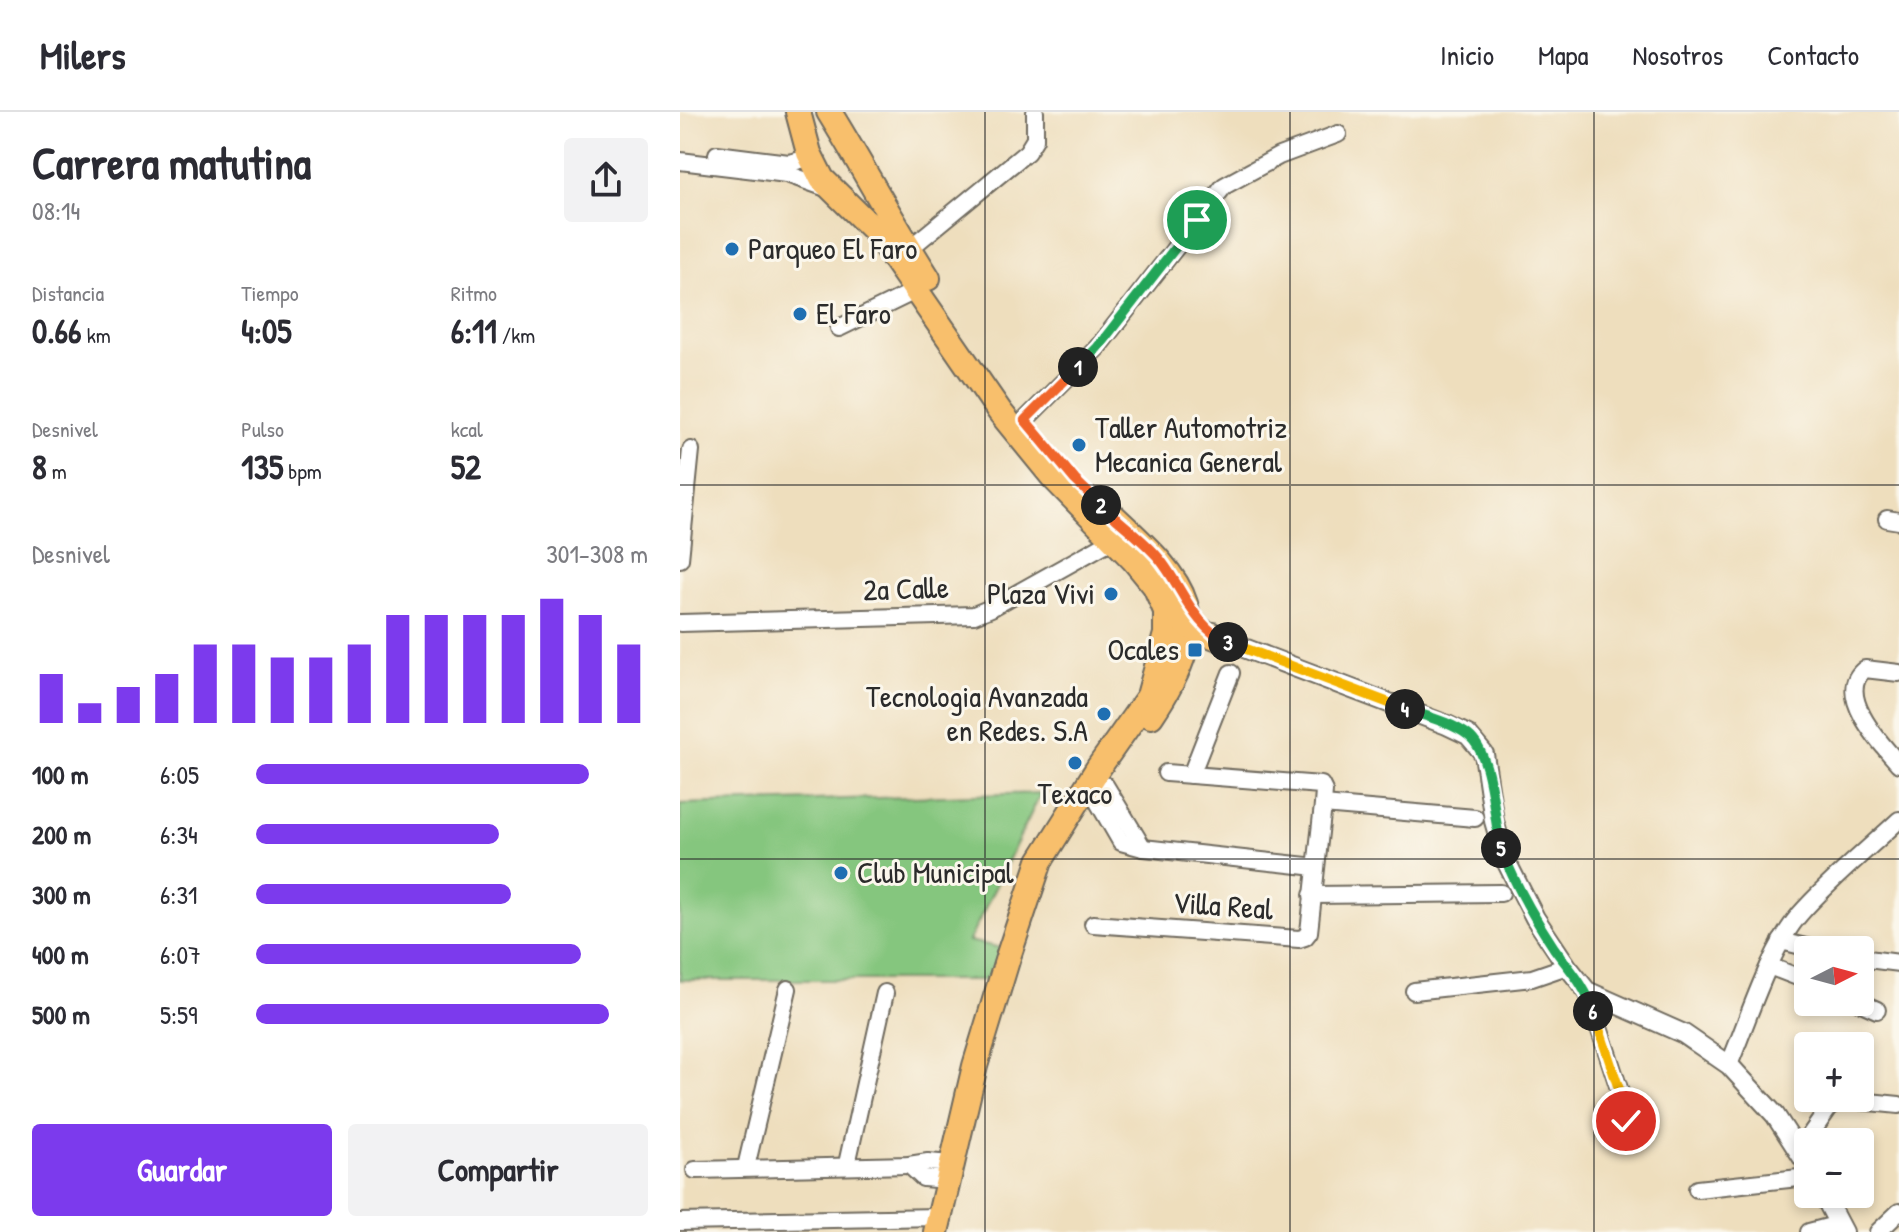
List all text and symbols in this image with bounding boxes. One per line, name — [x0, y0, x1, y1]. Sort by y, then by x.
text: Milers — [40, 29, 126, 81]
text: Inicio — [1440, 36, 1494, 74]
text: Mapa — [1538, 36, 1589, 74]
text: Nosotros — [1633, 36, 1723, 74]
text: Contacto — [1767, 36, 1859, 74]
text: Carrera matutina — [32, 133, 311, 193]
button: share — [564, 138, 648, 222]
pin — [1163, 186, 1231, 254]
text: 08:14 — [32, 193, 80, 228]
icon: arrive — [1175, 198, 1219, 242]
place label: Parqueo El Faro — [748, 228, 917, 268]
marker: Parqueo El Faro — [723, 240, 741, 258]
text: Distancia — [32, 278, 104, 308]
text: Tiempo — [241, 278, 299, 308]
text: Ritmo — [451, 278, 497, 308]
place label: El Faro — [816, 293, 891, 333]
marker: El Faro — [791, 305, 809, 323]
text: 0.66 — [32, 308, 82, 354]
text: 4:05 — [241, 308, 292, 354]
text: 6:11 — [451, 308, 497, 354]
text: km — [82, 320, 111, 350]
text: /km — [497, 320, 535, 350]
pin: 1 — [1058, 347, 1098, 387]
text: 1 — [1074, 352, 1082, 382]
place label: Taller Automotriz Mecanica General — [1095, 407, 1287, 481]
text: Desnivel — [32, 414, 98, 444]
text: Pulso — [241, 414, 284, 444]
text: kcal — [451, 414, 483, 444]
marker: Taller Automotriz Mecanica General — [1070, 436, 1088, 454]
text: 8 — [32, 444, 47, 490]
text: 135 — [241, 444, 283, 490]
text: 52 — [451, 444, 481, 490]
text: m — [47, 456, 67, 486]
text: bpm — [283, 456, 322, 486]
pin: 2 — [1081, 485, 1121, 525]
text: 2 — [1096, 490, 1106, 520]
text: Desnivel — [32, 536, 110, 571]
text: 301–308 m — [546, 536, 648, 571]
street label: 2a Calle — [862, 567, 950, 609]
place label: Plaza Vivi — [987, 573, 1095, 613]
marker: Plaza Vivi — [1102, 585, 1120, 603]
pin: 3 — [1208, 622, 1248, 662]
text: 3 — [1223, 627, 1233, 657]
place label: Ocales — [1107, 629, 1179, 669]
marker: Ocales — [1186, 641, 1204, 659]
place label: Tecnologia Avanzada en Redes. S.A — [866, 676, 1088, 750]
pin: 4 — [1385, 689, 1425, 729]
text: 4 — [1401, 694, 1409, 724]
marker: Tecnologia Avanzada en Redes. S.A — [1095, 705, 1113, 723]
marker: Texaco — [1066, 754, 1084, 772]
text: 100 m — [32, 757, 88, 792]
text: 6:05 — [160, 757, 199, 792]
place label: Texaco — [1038, 773, 1112, 813]
text: 200 m — [32, 817, 91, 852]
text: 6:34 — [160, 817, 198, 852]
pin: 5 — [1481, 828, 1521, 868]
text: 5 — [1496, 833, 1506, 863]
place label: Club Municipal — [857, 852, 1014, 892]
marker: Club Municipal — [832, 864, 850, 882]
text: 300 m — [32, 877, 91, 912]
text: 6:31 — [160, 877, 198, 912]
street label: Villa Real — [1172, 882, 1275, 928]
north arrow — [1794, 936, 1874, 1016]
map controls — [1794, 936, 1874, 1208]
text: 400 m — [32, 937, 89, 972]
text: 6:07 — [160, 937, 201, 972]
pin: 6 — [1573, 991, 1613, 1031]
text: 6 — [1589, 996, 1597, 1026]
text: 500 m — [32, 997, 90, 1032]
text: 5:59 — [160, 997, 198, 1032]
button: + — [1794, 1032, 1874, 1112]
pin — [1592, 1087, 1660, 1155]
icon: check — [1604, 1099, 1648, 1143]
button: Guardar — [32, 1124, 332, 1216]
button: Compartir — [348, 1124, 648, 1216]
button: − — [1794, 1128, 1874, 1208]

